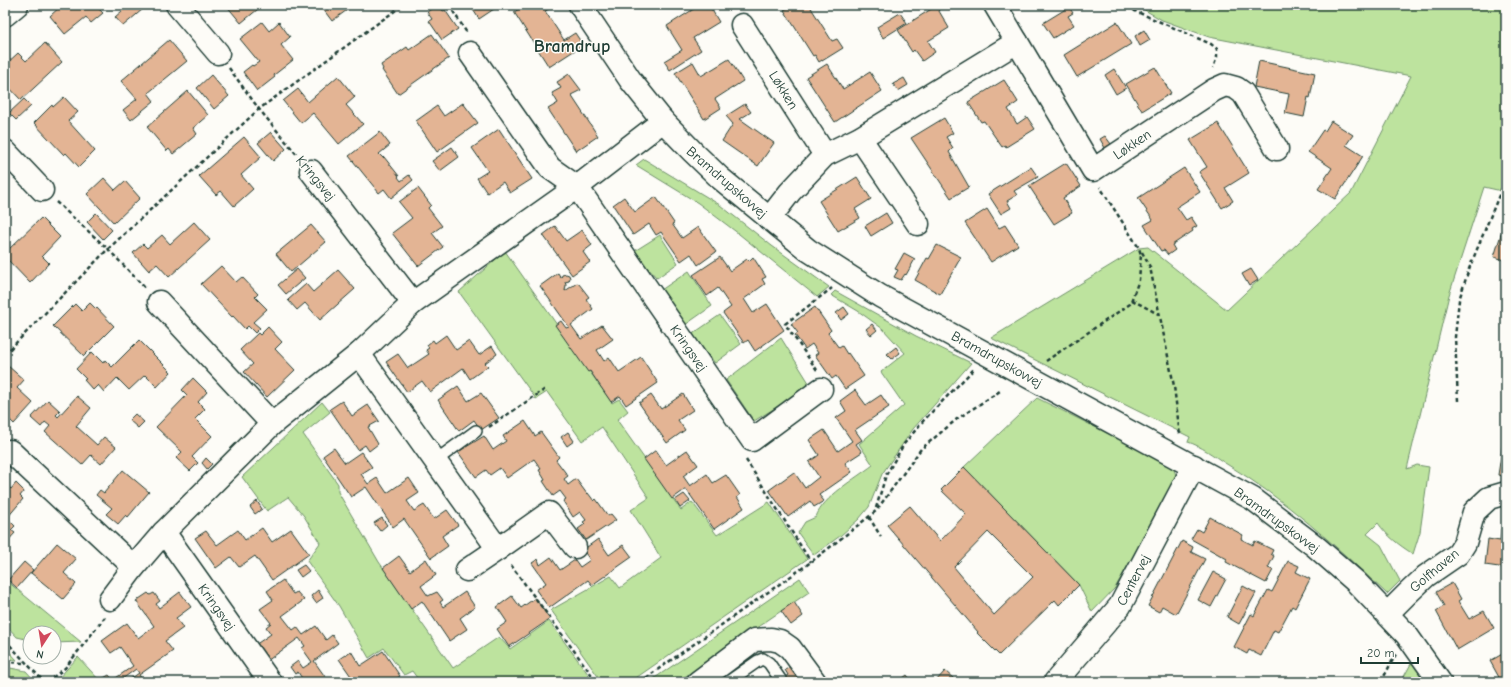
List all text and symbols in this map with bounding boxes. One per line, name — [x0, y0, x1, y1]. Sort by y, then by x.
district label: Bramdrup — [534, 36, 610, 57]
street label: Løkken — [765, 68, 802, 113]
street label: Løkken — [1110, 126, 1155, 163]
street label: Bramdrupskovvej — [683, 143, 771, 222]
street label: Kringsvej — [292, 152, 339, 204]
street label: Kringsvej — [666, 322, 711, 375]
street label: Bramdrupskovvej — [948, 327, 1045, 391]
street label: Bramdrupskovvej — [1231, 484, 1323, 557]
street label: Golfhaven — [1406, 545, 1463, 596]
street label: Centervej — [1113, 552, 1154, 609]
street label: Kringsvej — [194, 581, 239, 634]
north arrow — [22, 625, 62, 665]
scale bar — [1361, 639, 1418, 665]
text: 20 m — [1367, 646, 1395, 660]
text: N — [35, 647, 45, 661]

